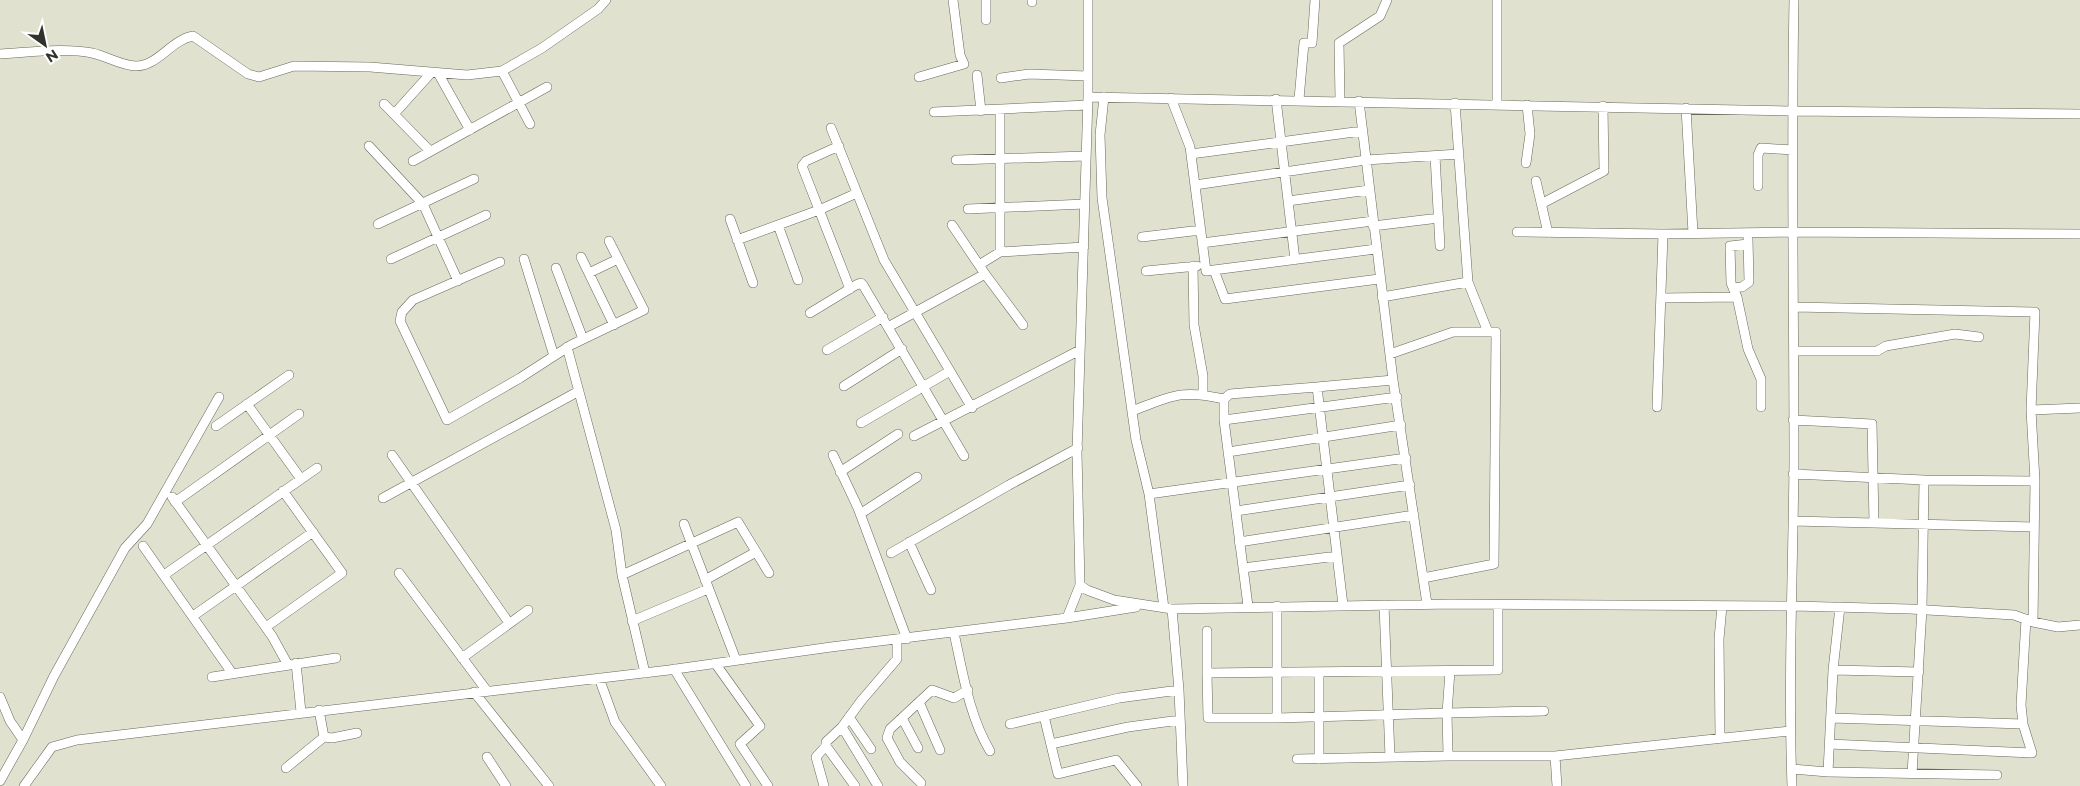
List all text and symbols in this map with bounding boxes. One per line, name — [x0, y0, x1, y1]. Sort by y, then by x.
north arrow — [20, 20, 70, 70]
text: N — [42, 45, 62, 67]

